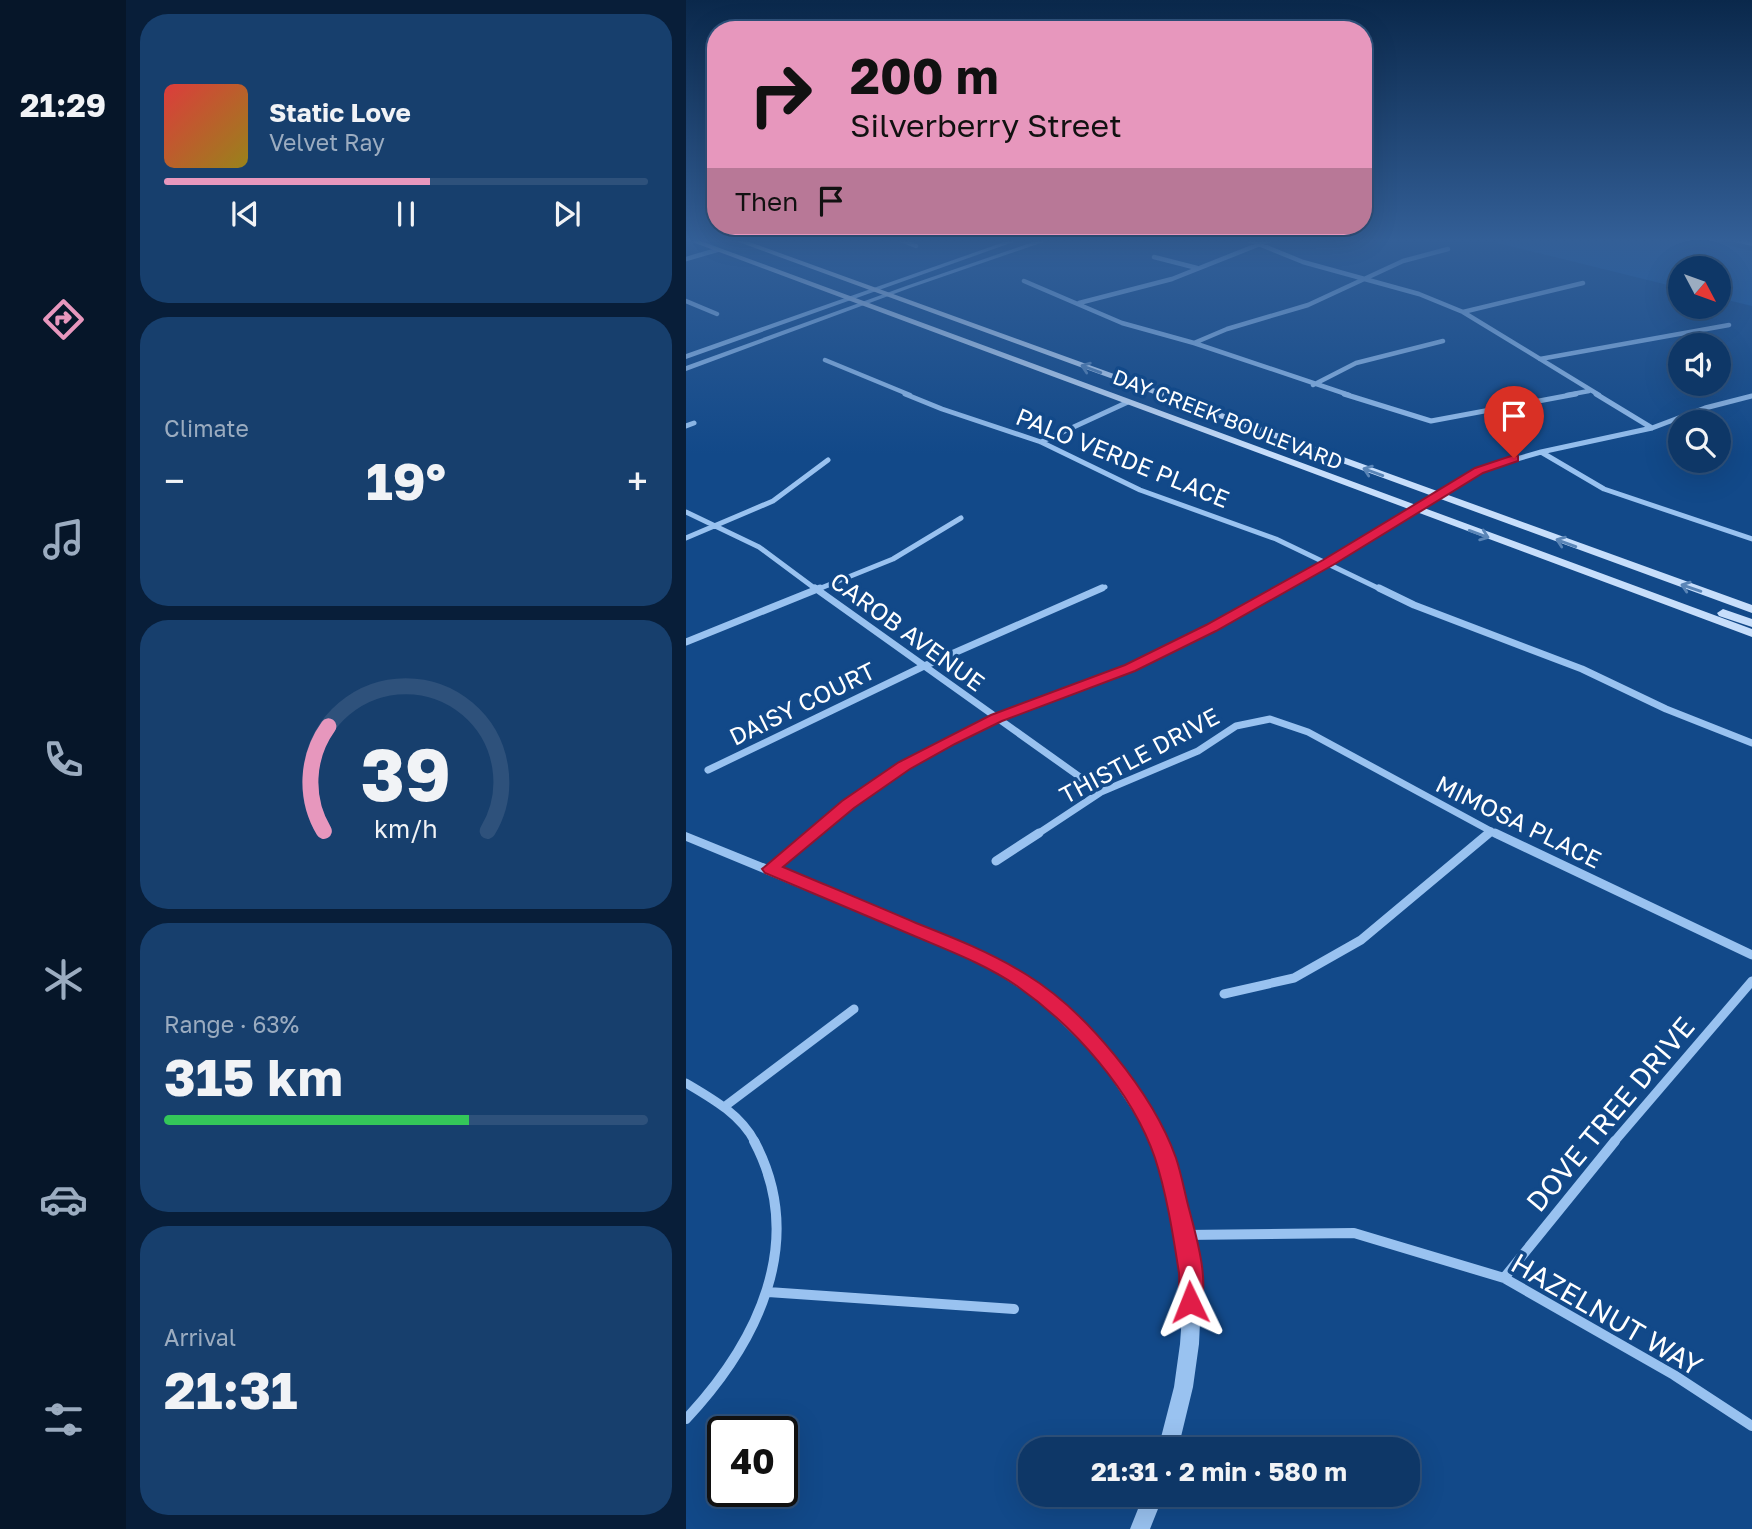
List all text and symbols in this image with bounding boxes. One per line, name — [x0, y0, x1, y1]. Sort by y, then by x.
text: 200 m — [850, 46, 999, 105]
icon: right — [735, 49, 826, 140]
text: 21:29 — [20, 86, 106, 124]
text: Static Love — [269, 97, 411, 128]
text: Silverberry Street — [850, 106, 1122, 144]
text: Velvet Ray — [269, 128, 385, 156]
icon: arrive — [812, 182, 850, 220]
text: Then — [735, 186, 798, 217]
icon: previous — [226, 195, 264, 233]
icon: pause — [387, 195, 425, 233]
icon: next — [548, 195, 586, 233]
north arrow — [1668, 256, 1731, 318]
map controls — [1668, 256, 1731, 473]
icon: directions — [39, 295, 88, 344]
button: sound — [1668, 333, 1731, 396]
one-way arrow — [1080, 361, 1102, 374]
street label: DAY CREEK BOULEVARD — [1109, 363, 1347, 475]
pin — [1484, 386, 1544, 458]
icon: arrive — [1495, 397, 1533, 435]
street label: PALO VERDE PLACE — [1012, 401, 1234, 513]
button: search — [1668, 410, 1731, 473]
text: Climate — [164, 414, 249, 442]
text: 19° — [366, 449, 446, 511]
text: − — [164, 458, 185, 503]
text: + — [627, 458, 648, 503]
one-way arrow — [1363, 465, 1385, 477]
icon: music — [39, 515, 88, 564]
one-way arrow — [1467, 528, 1489, 541]
one-way arrow — [1556, 536, 1578, 548]
street label: CAROB AVENUE — [825, 565, 991, 697]
one-way arrow — [1681, 581, 1703, 593]
street label: DAISY COURT — [724, 655, 880, 751]
street label: THISTLE DRIVE — [1054, 701, 1224, 809]
text: 39 — [361, 730, 451, 817]
icon: phone — [39, 735, 88, 784]
street label: MIMOSA PLACE — [1432, 768, 1606, 874]
text: km/h — [374, 812, 438, 843]
icon: climate — [39, 955, 88, 1004]
text: Range · 63% — [164, 1010, 299, 1038]
street label: DOVE TREE DRIVE — [1519, 1010, 1701, 1218]
text: 315 km — [164, 1045, 343, 1107]
icon: car — [39, 1175, 88, 1224]
street label: HAZELNUT WAY — [1506, 1246, 1708, 1382]
position arrow — [1153, 1265, 1227, 1339]
text: Arrival — [164, 1323, 236, 1351]
text: 21:31 — [164, 1358, 298, 1420]
icon: filters — [39, 1395, 88, 1444]
speed limit sign: 40 — [707, 1416, 798, 1507]
text: 21:31 · 2 min · 580 m — [1091, 1456, 1347, 1487]

